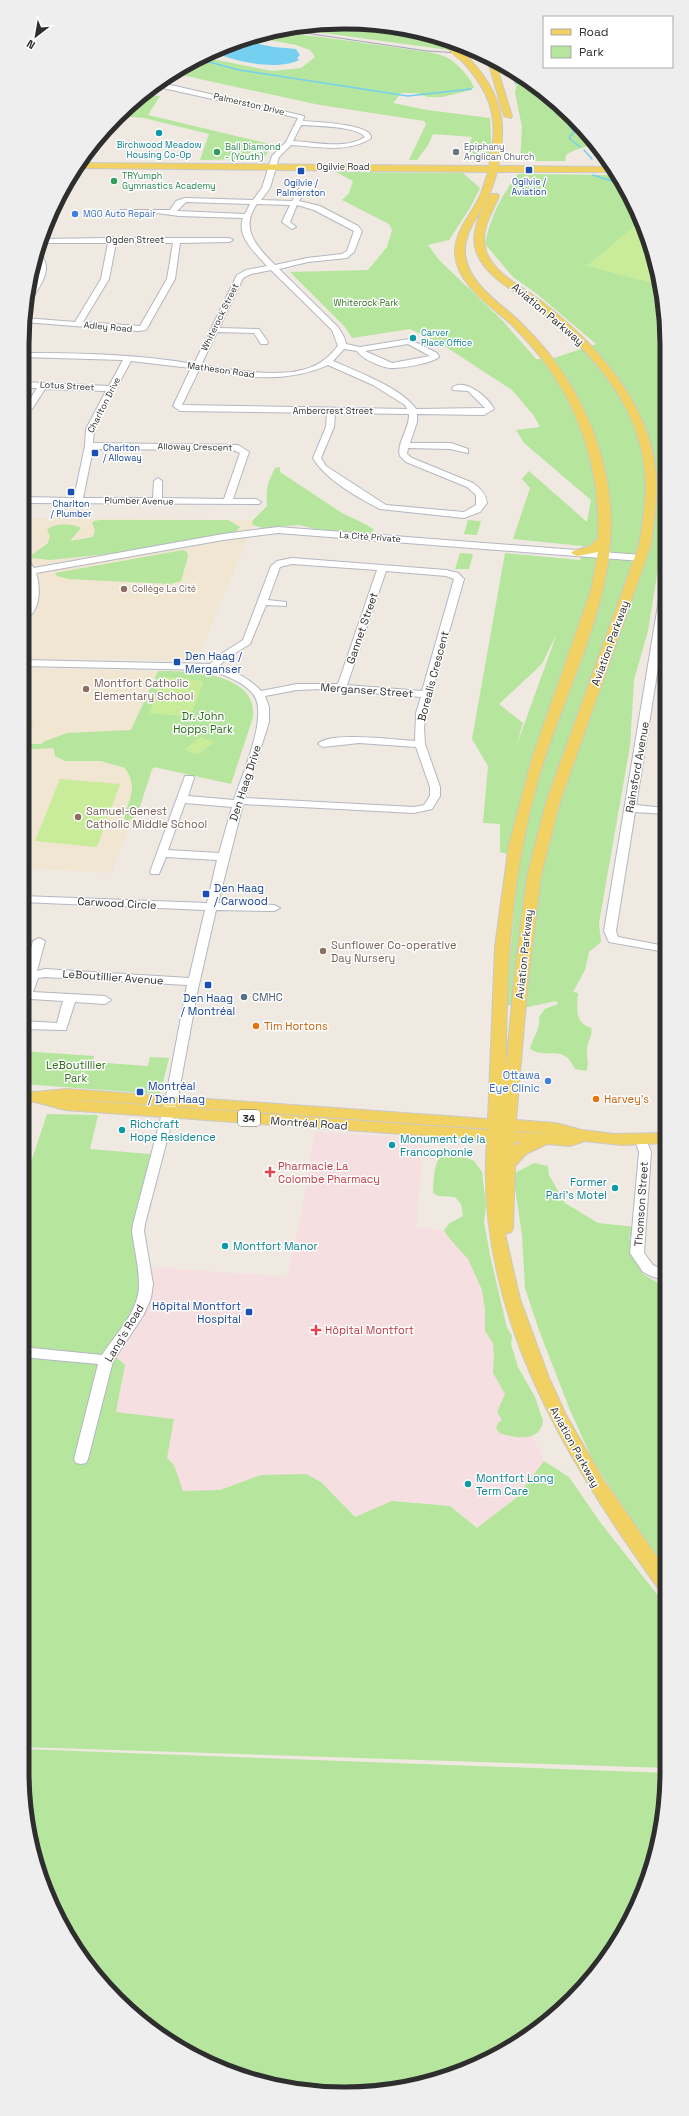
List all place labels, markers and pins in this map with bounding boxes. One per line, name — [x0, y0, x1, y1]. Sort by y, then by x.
marker: Birchwood Meadow Housing Co-Op — [154, 128, 164, 138]
place label: Birchwood Meadow Housing Co-Op — [116, 139, 202, 161]
place label: Ball Diamond - (Youth) — [225, 141, 281, 163]
place label: Epiphany Anglican Church — [464, 141, 535, 163]
marker: Ball Diamond - (Youth) — [212, 147, 222, 157]
marker: Epiphany Anglican Church — [451, 147, 461, 157]
marker: Ogilvie / Aviation — [524, 165, 534, 175]
marker: Ogilvie / Palmerston — [296, 166, 306, 176]
place label: TRYumph Gymnastics Academy — [122, 170, 216, 192]
marker: TRYumph Gymnastics Academy — [109, 176, 119, 186]
place label: Ogilvie / Aviation — [512, 176, 547, 198]
place label: Ogilvie / Palmerston — [277, 177, 325, 199]
place label: MGO Auto Repair — [83, 208, 156, 220]
marker: MGO Auto Repair — [70, 209, 80, 219]
place label: Carver Place Office — [421, 327, 472, 349]
marker: Carver Place Office — [408, 333, 418, 343]
place label: Charlton / Alloway — [103, 442, 142, 464]
marker: Charlton / Alloway — [90, 448, 100, 458]
marker: Charlton / Plumber — [66, 487, 76, 497]
place label: Charlton / Plumber — [50, 498, 92, 520]
place label: Collège La Cité — [132, 583, 196, 595]
marker: Collège La Cité — [119, 584, 129, 594]
place label: Den Haag / Merganser — [185, 649, 243, 676]
marker: Den Haag / Merganser — [172, 657, 182, 667]
place label: Montfort Catholic Elementary School — [94, 676, 193, 703]
marker: Montfort Catholic Elementary School — [81, 684, 91, 694]
place label: Samuel-Genest Catholic Middle School — [86, 804, 207, 831]
marker: Samuel-Genest Catholic Middle School — [73, 812, 83, 822]
place label: Den Haag / Carwood — [214, 881, 268, 908]
marker: Den Haag / Carwood — [201, 889, 211, 899]
place label: Sunflower Co-operative Day Nursery — [331, 938, 456, 965]
marker: Sunflower Co-operative Day Nursery — [318, 946, 328, 956]
marker: Den Haag / Montréal — [203, 980, 213, 990]
place label: CMHC — [252, 990, 283, 1004]
place label: Den Haag / Montréal — [181, 991, 235, 1018]
marker: CMHC — [239, 992, 249, 1002]
place label: Tim Hortons — [264, 1019, 328, 1033]
marker: Tim Hortons — [251, 1021, 261, 1031]
place label: Ottawa Eye Clinic — [489, 1068, 541, 1095]
marker: Ottawa Eye Clinic — [543, 1076, 553, 1086]
place label: Montréal / Den Haag — [148, 1079, 205, 1106]
marker: Montréal / Den Haag — [135, 1087, 145, 1097]
place label: Harvey's — [604, 1092, 649, 1106]
marker: Harvey's — [591, 1094, 601, 1104]
place label: Richcraft Hope Residence — [130, 1117, 216, 1144]
marker: Richcraft Hope Residence — [117, 1125, 127, 1135]
place label: Monument de la Francophonie — [400, 1132, 486, 1159]
marker: Monument de la Francophonie — [387, 1140, 397, 1150]
place label: Pharmacie La Colombe Pharmacy — [278, 1159, 380, 1186]
marker: Pharmacie La Colombe Pharmacy — [265, 1167, 275, 1177]
place label: Former Pari's Motel — [546, 1175, 607, 1202]
marker: Former Pari's Motel — [610, 1183, 620, 1193]
place label: Montfort Manor — [233, 1239, 318, 1253]
marker: Montfort Manor — [220, 1241, 230, 1251]
place label: Hôpital Montfort Hospital — [152, 1299, 241, 1326]
marker: Hôpital Montfort Hospital — [244, 1307, 254, 1317]
place label: Hôpital Montfort — [325, 1323, 414, 1337]
marker: Hôpital Montfort — [310, 1324, 322, 1336]
place label: Montfort Long Term Care — [476, 1471, 554, 1498]
marker: Montfort Long Term Care — [463, 1479, 473, 1489]

